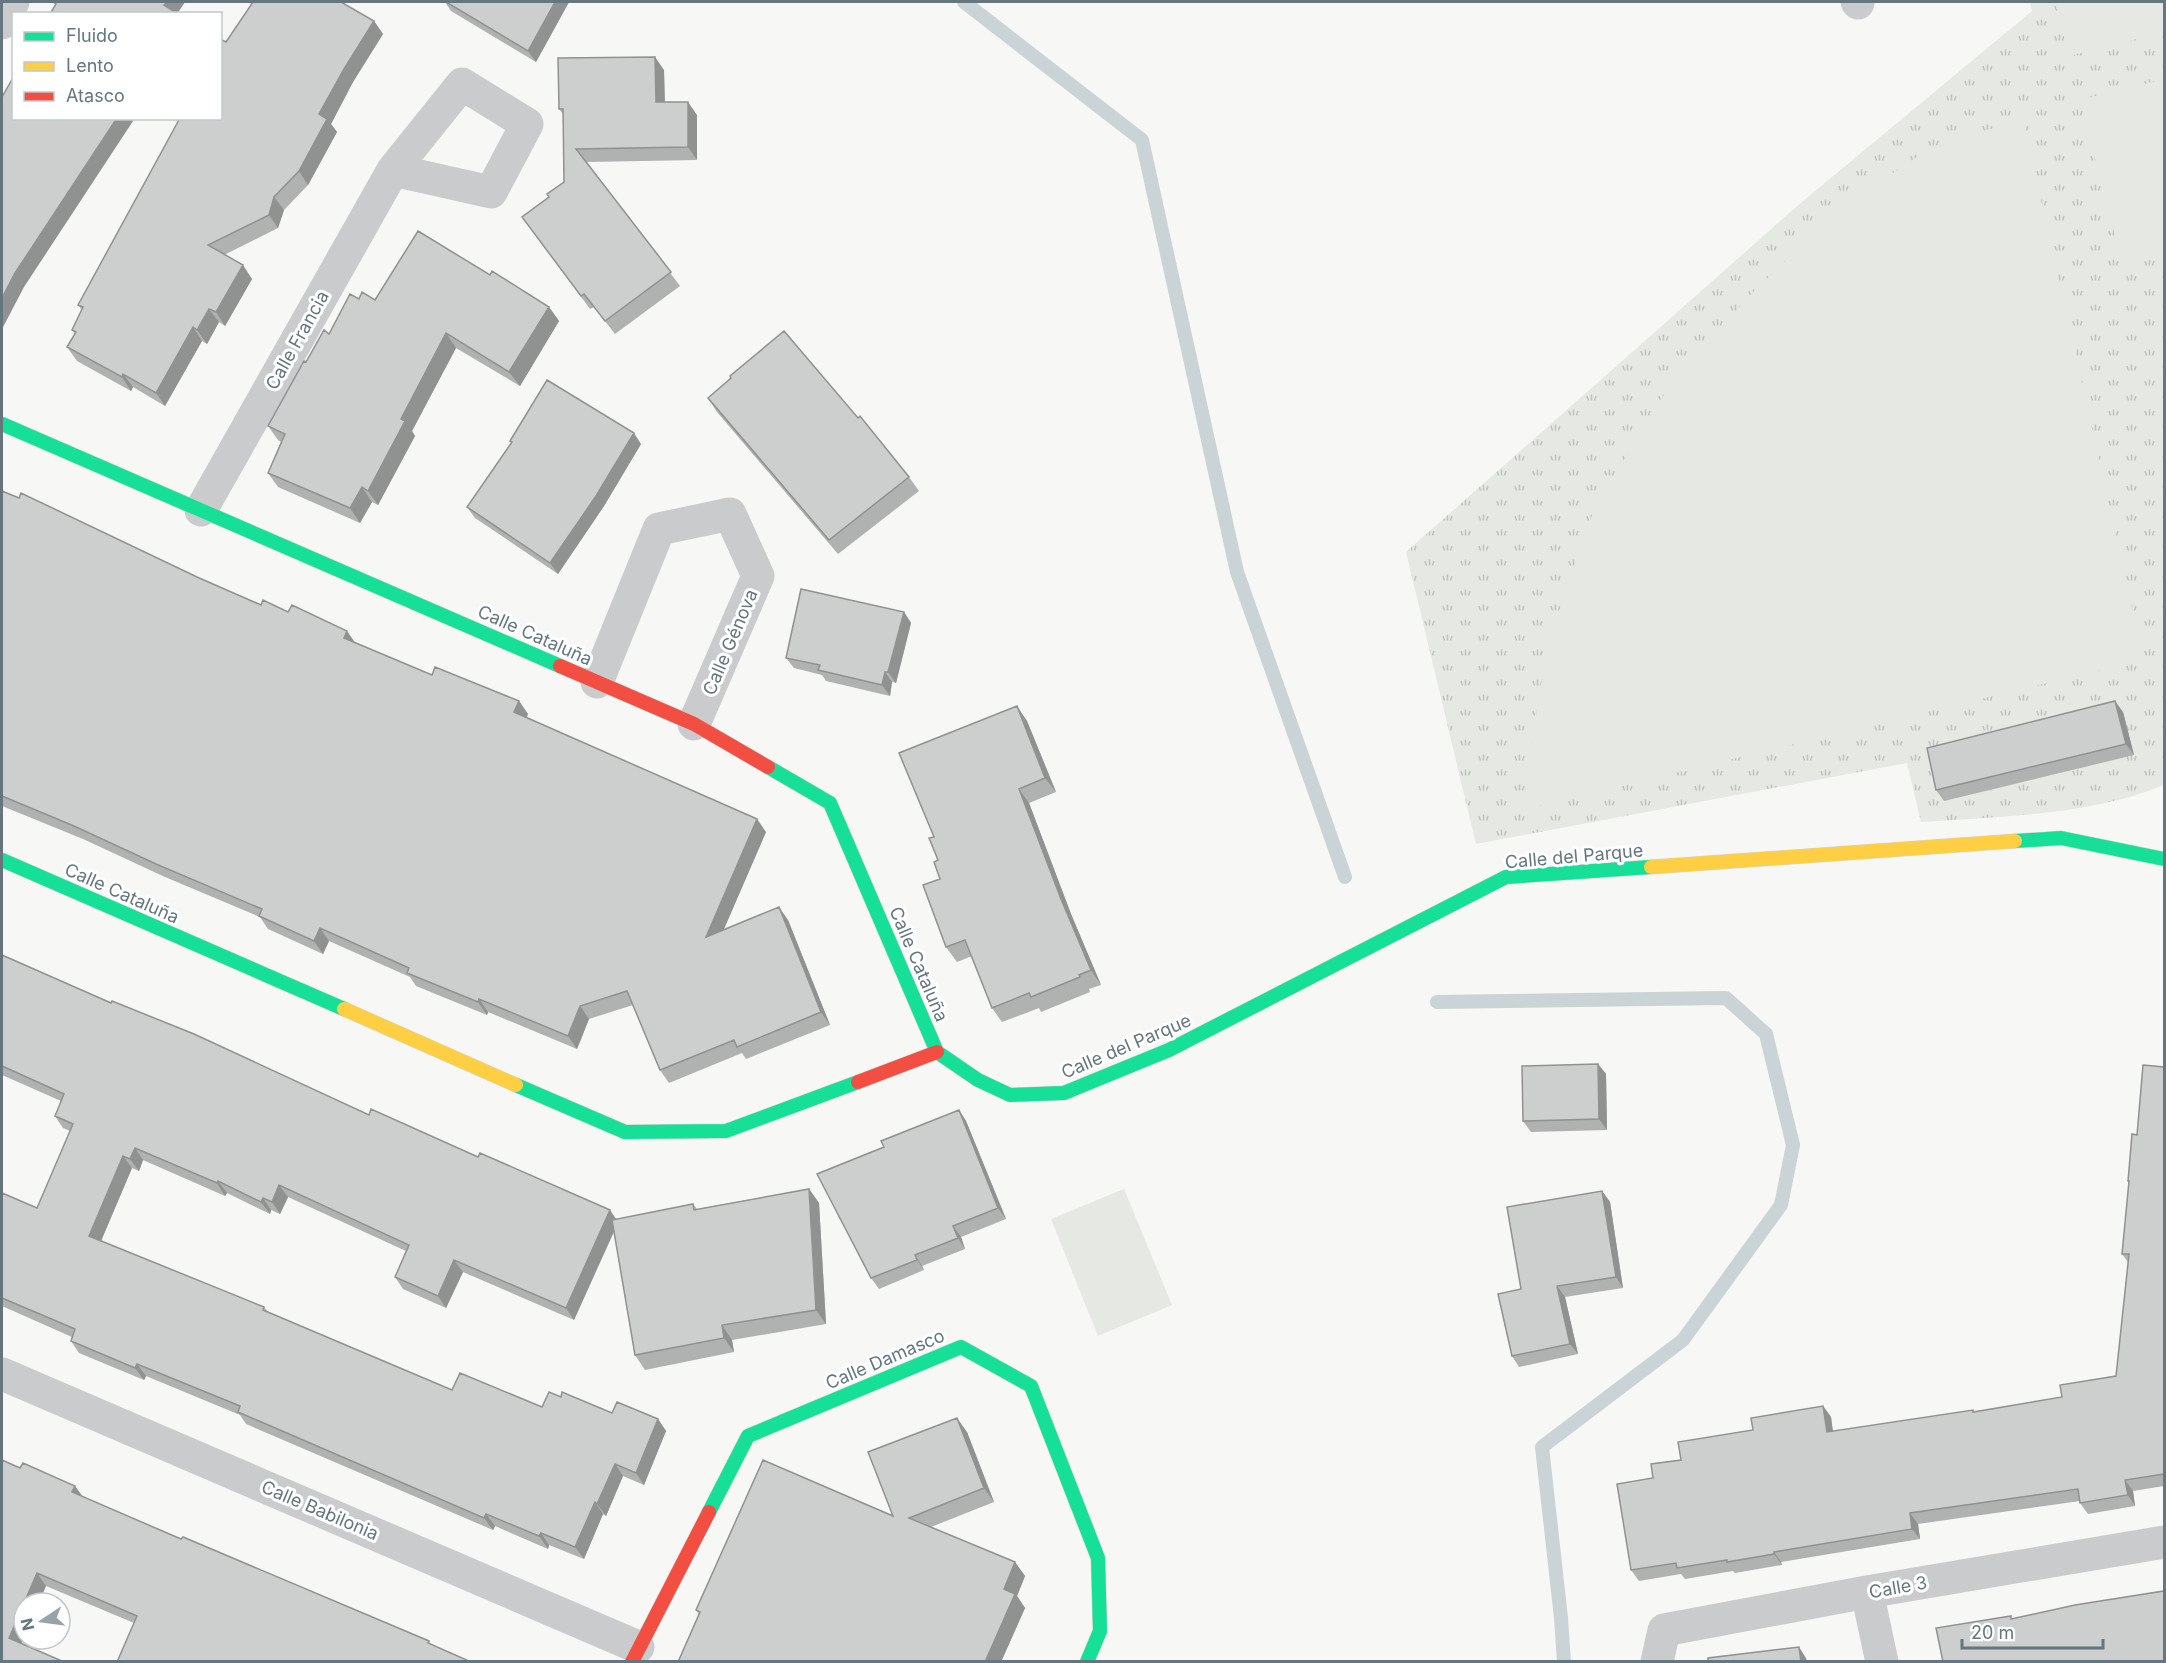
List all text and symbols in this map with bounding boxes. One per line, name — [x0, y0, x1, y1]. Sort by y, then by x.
legend — [12, 12, 222, 120]
text: Fluido — [66, 25, 118, 46]
text: Lento — [66, 55, 114, 76]
text: Atasco — [66, 85, 125, 106]
street label: Calle Francia — [261, 287, 333, 393]
street label: Calle Génova — [698, 586, 762, 698]
street label: Calle Cataluña — [475, 600, 595, 670]
street label: Calle del Parque — [1504, 839, 1644, 873]
street label: Calle Cataluña — [62, 858, 182, 928]
street label: Calle Cataluña — [885, 903, 953, 1025]
street label: Calle del Parque — [1058, 1009, 1194, 1083]
street label: Calle Damasco — [822, 1325, 948, 1393]
street label: Calle Babilonia — [258, 1476, 382, 1544]
street label: Calle 3 — [1867, 1572, 1929, 1602]
north arrow — [12, 1591, 72, 1651]
scale bar — [1962, 1612, 2103, 1650]
text: N — [16, 1616, 39, 1633]
text: 20 m — [1971, 1622, 2014, 1643]

